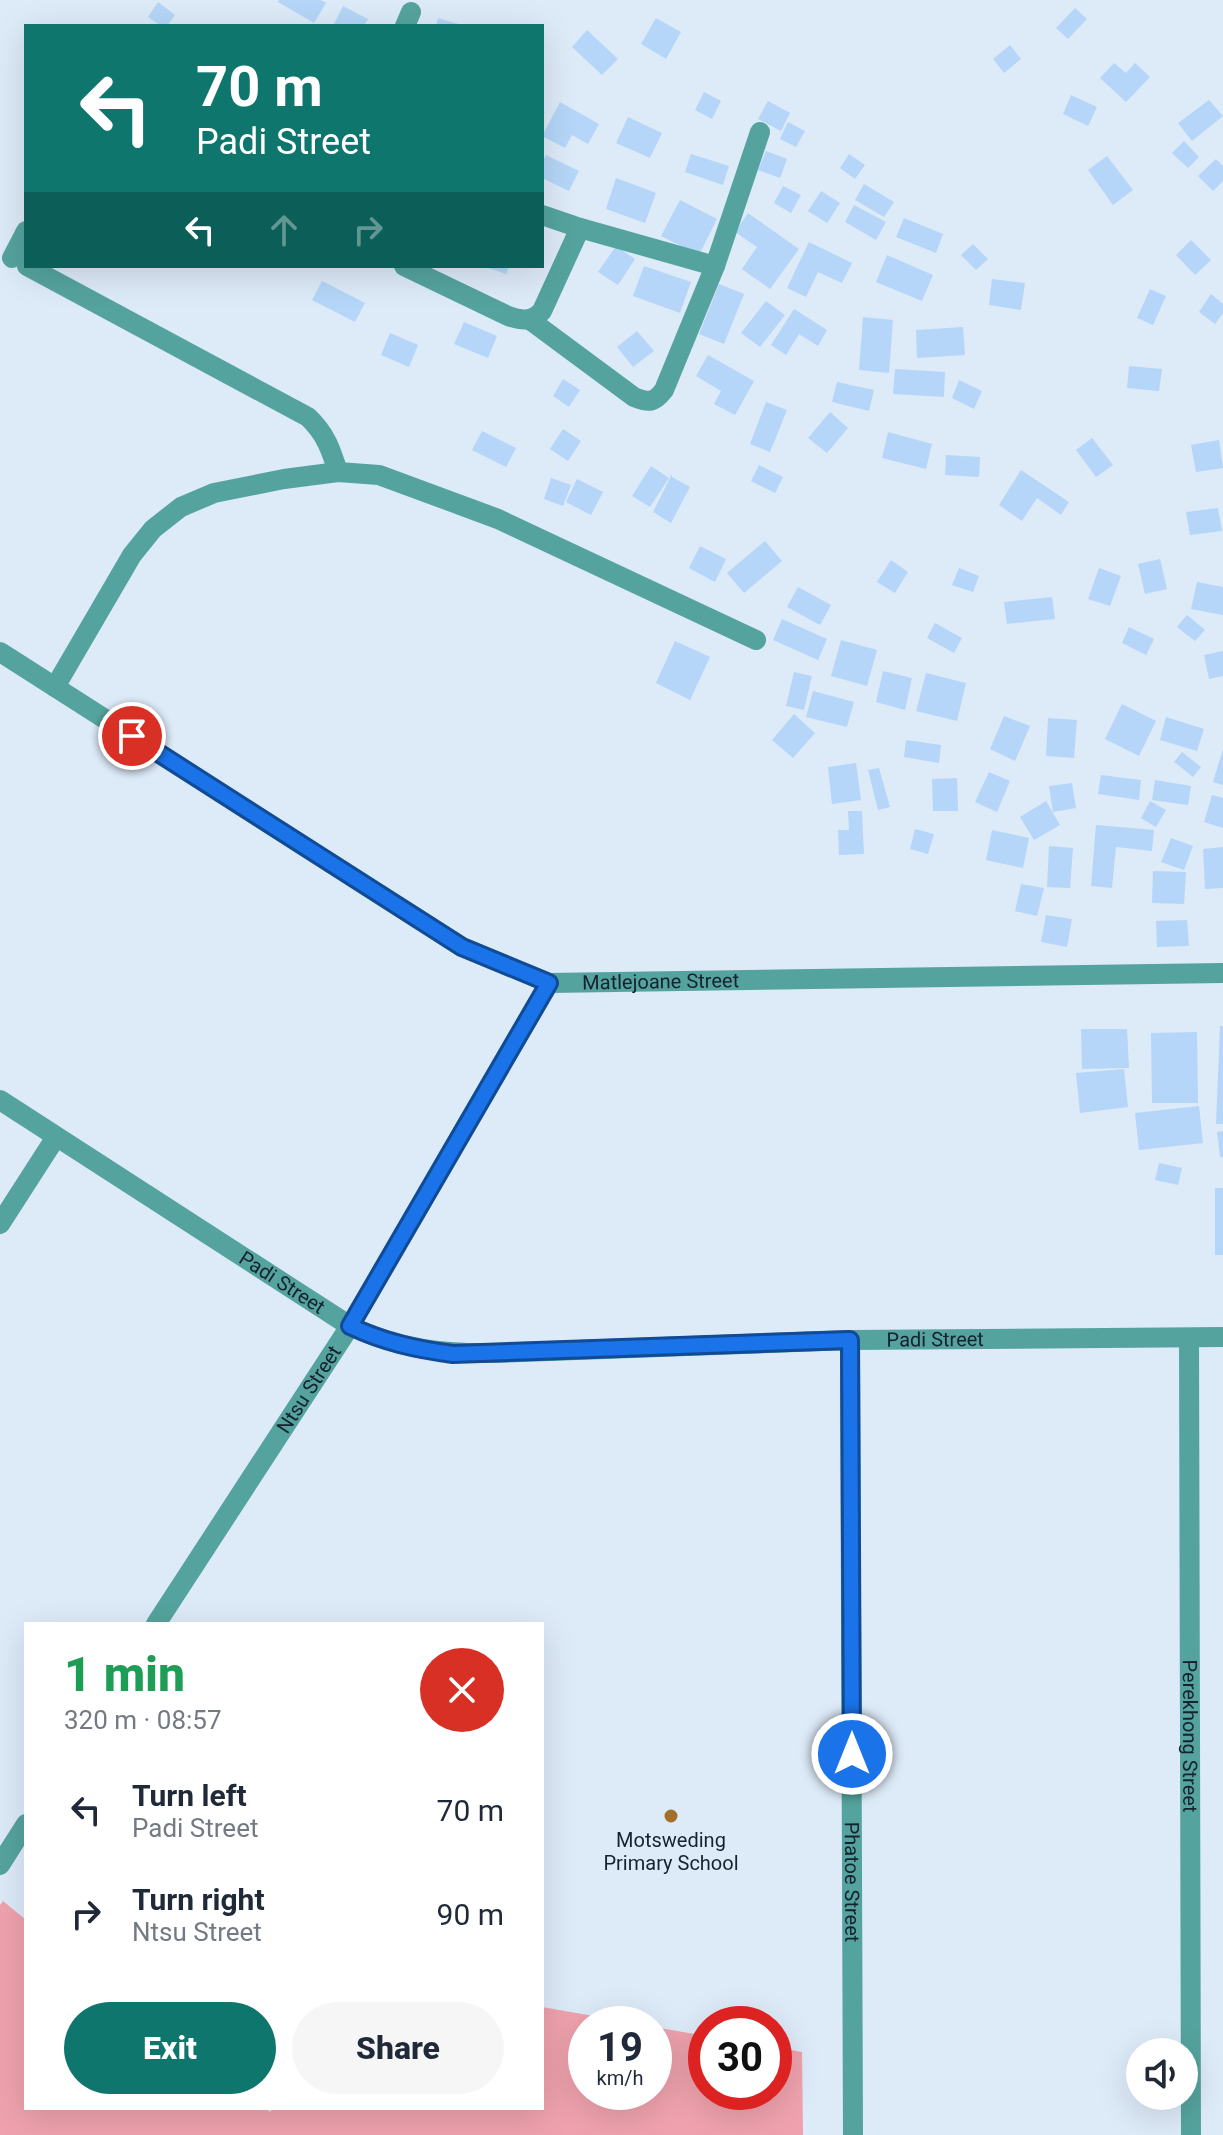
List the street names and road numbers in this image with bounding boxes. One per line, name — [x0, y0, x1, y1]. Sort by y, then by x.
street label: Matlejoane Street — [582, 968, 739, 995]
street label: Padi Street — [235, 1246, 330, 1319]
street label: Padi Street — [886, 1327, 984, 1352]
street label: Ntsu Street — [271, 1341, 346, 1438]
street label: Perekhong Street — [1178, 1660, 1202, 1812]
street label: Phatoe Street — [840, 1822, 864, 1942]

